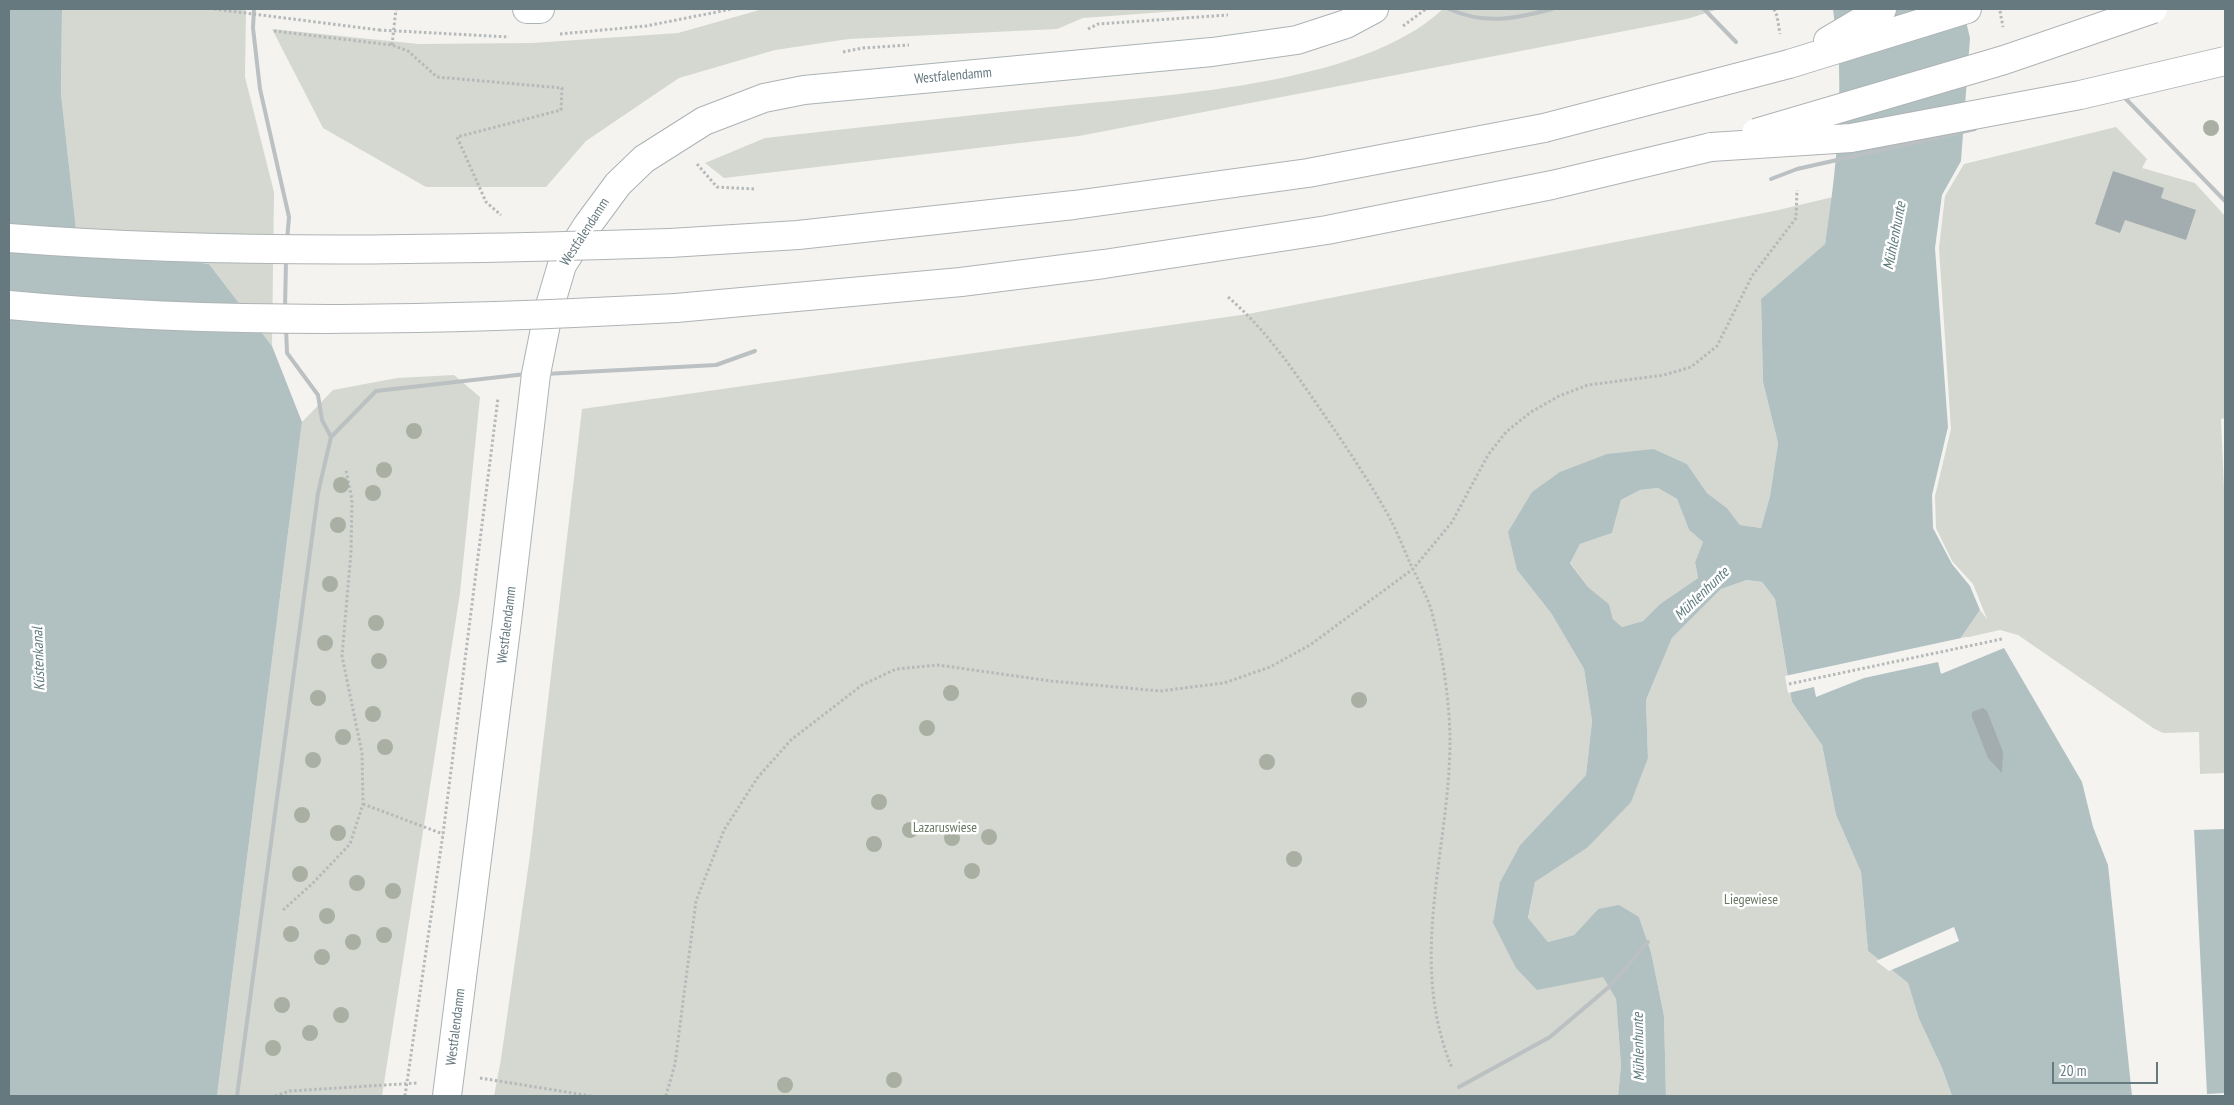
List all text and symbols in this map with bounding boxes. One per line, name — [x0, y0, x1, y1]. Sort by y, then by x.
street label: Westfalendamm — [914, 64, 992, 88]
street label: Westfalendamm — [557, 195, 613, 269]
water label: Mühlenhunte — [1880, 200, 1910, 272]
water label: Mühlenhunte — [1671, 564, 1733, 624]
street label: Westfalendamm — [494, 585, 520, 665]
water label: Küstenkanal — [29, 627, 49, 691]
park label: Lazaruswiese — [913, 820, 977, 836]
park label: Liegewiese — [1724, 892, 1778, 908]
street label: Westfalendamm — [443, 987, 469, 1067]
water label: Mühlenhunte — [1629, 1012, 1649, 1082]
scale bar — [2054, 1052, 2160, 1084]
text: 20 m — [2060, 1061, 2086, 1080]

